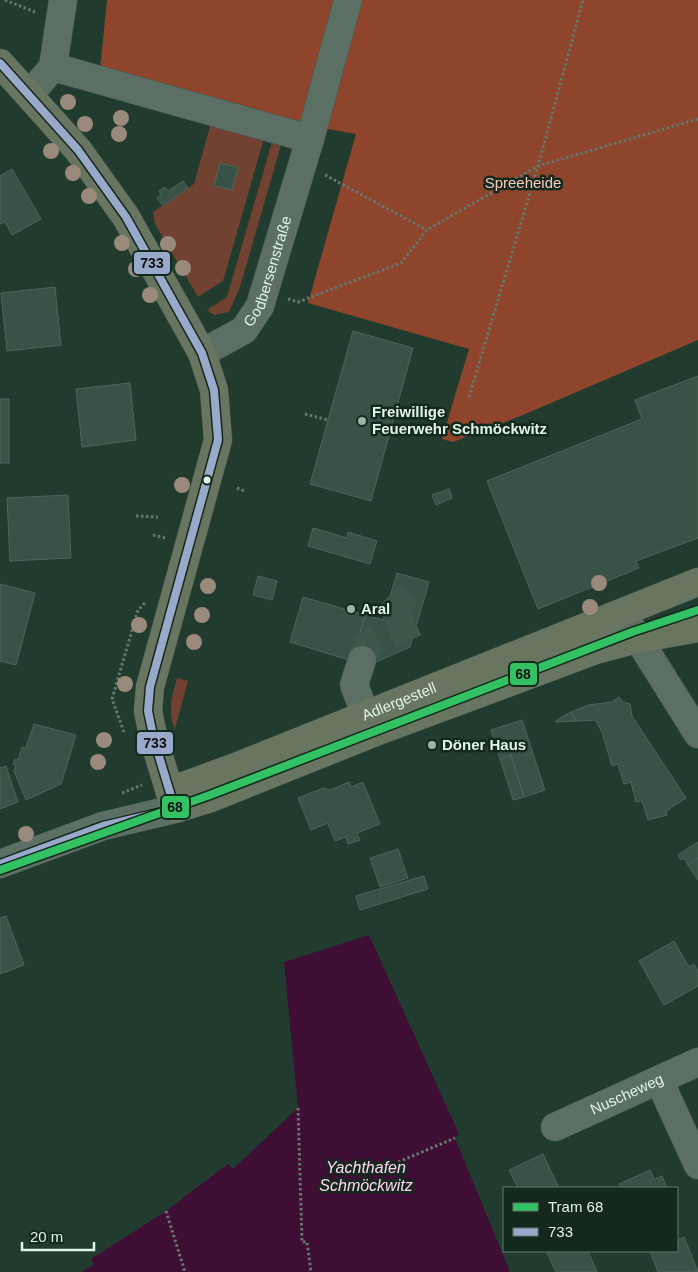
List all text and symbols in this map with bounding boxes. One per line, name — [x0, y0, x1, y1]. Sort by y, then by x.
park label: Spreeheide — [485, 174, 561, 191]
street label: Godbersenstraße — [240, 214, 295, 330]
line badge: 733 — [133, 251, 171, 275]
text: 733 — [140, 255, 164, 271]
place label: Freiwillige Feuerwehr Schmöckwitz — [372, 403, 547, 437]
marker: Freiwillige Feuerwehr Schmöckwitz — [356, 415, 368, 427]
unlabelled marker — [202, 475, 212, 485]
place label: Aral — [361, 600, 390, 617]
marker: Aral — [345, 603, 357, 615]
line badge: 68 — [509, 662, 538, 686]
text: 68 — [515, 666, 531, 682]
street label: Adlergestell — [359, 679, 439, 724]
line badge: 733 — [136, 731, 174, 755]
text: 733 — [143, 735, 167, 751]
place label: Döner Haus — [442, 736, 526, 753]
marker: Döner Haus — [426, 739, 438, 751]
line badge: 68 — [161, 795, 190, 819]
text: 68 — [167, 799, 183, 815]
street label: Nuscheweg — [588, 1070, 666, 1118]
water label: Yachthafen Schmöckwitz — [319, 1159, 413, 1194]
legend — [503, 1187, 678, 1252]
text: Tram 68 — [548, 1198, 603, 1215]
scale bar — [22, 1220, 95, 1252]
text: 733 — [548, 1223, 573, 1240]
text: 20 m — [30, 1228, 63, 1245]

